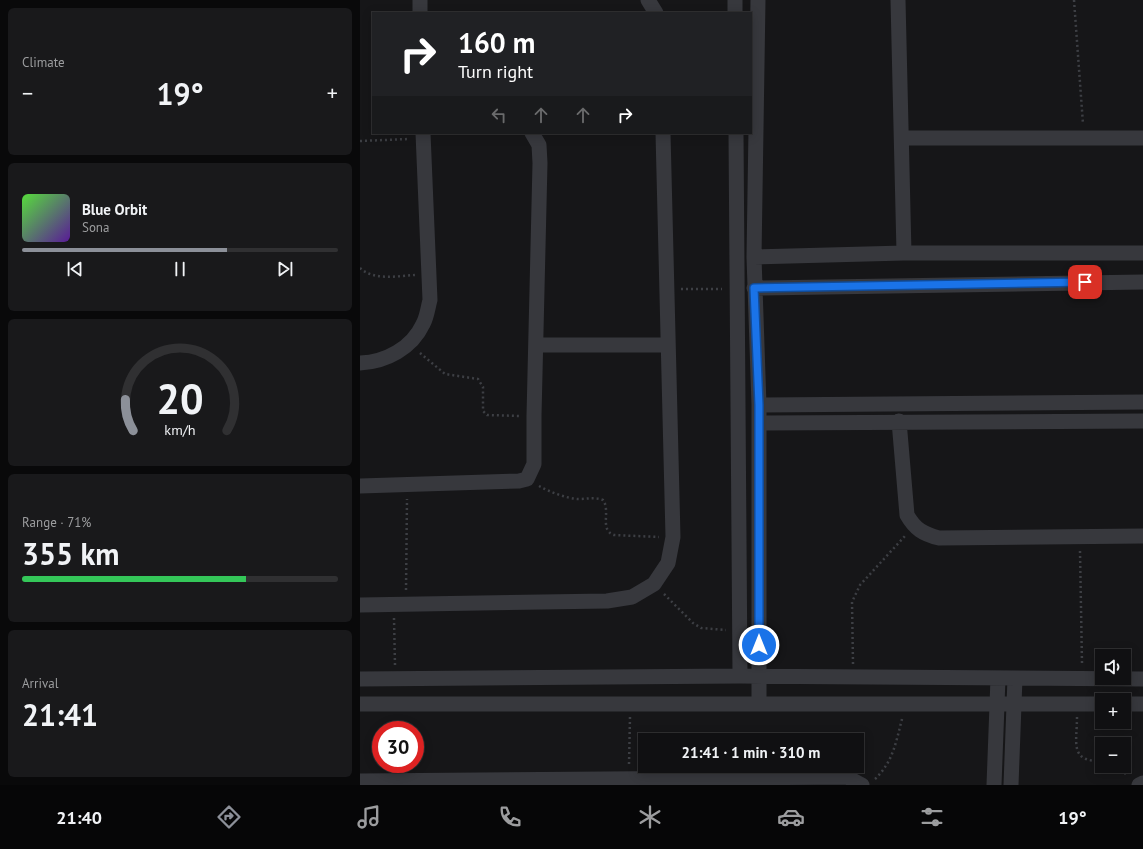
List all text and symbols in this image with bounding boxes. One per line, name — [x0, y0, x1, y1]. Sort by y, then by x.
text: 160 m — [458, 24, 535, 61]
icon: right — [392, 28, 444, 80]
text: Climate — [22, 54, 65, 71]
text: Turn right — [458, 60, 533, 83]
text: 19° — [156, 74, 204, 113]
text: − — [22, 79, 33, 107]
text: + — [327, 79, 338, 107]
icon: left — [488, 104, 510, 126]
icon: ahead — [530, 104, 552, 126]
icon: ahead — [572, 104, 594, 126]
icon: right — [614, 104, 636, 126]
text: Blue Orbit — [82, 200, 147, 219]
text: Sona — [82, 219, 109, 236]
icon: previous — [64, 258, 86, 280]
icon: pause — [169, 258, 191, 280]
icon: next — [274, 258, 296, 280]
pin — [1068, 265, 1102, 299]
icon: arrive — [1074, 271, 1096, 293]
text: 20 — [156, 371, 204, 424]
text: km/h — [164, 419, 196, 438]
text: Range · 71% — [22, 514, 91, 531]
text: 355 km — [22, 534, 120, 573]
position arrow — [738, 624, 780, 666]
map controls — [1095, 649, 1131, 773]
button: sound — [1095, 649, 1131, 685]
text: Arrival — [22, 675, 58, 692]
button: + — [1095, 693, 1131, 729]
text: 21:41 — [22, 695, 98, 734]
speed limit sign: 30 — [372, 721, 424, 773]
button: − — [1095, 737, 1131, 773]
text: 21:41 · 1 min · 310 m — [682, 743, 820, 762]
icon: directions — [215, 803, 243, 831]
icon: music — [355, 803, 383, 831]
icon: phone — [496, 803, 524, 831]
icon: climate — [636, 803, 664, 831]
icon: car — [777, 803, 805, 831]
icon: filters — [918, 803, 946, 831]
text: 21:40 — [56, 806, 102, 829]
text: 19° — [1058, 806, 1087, 829]

